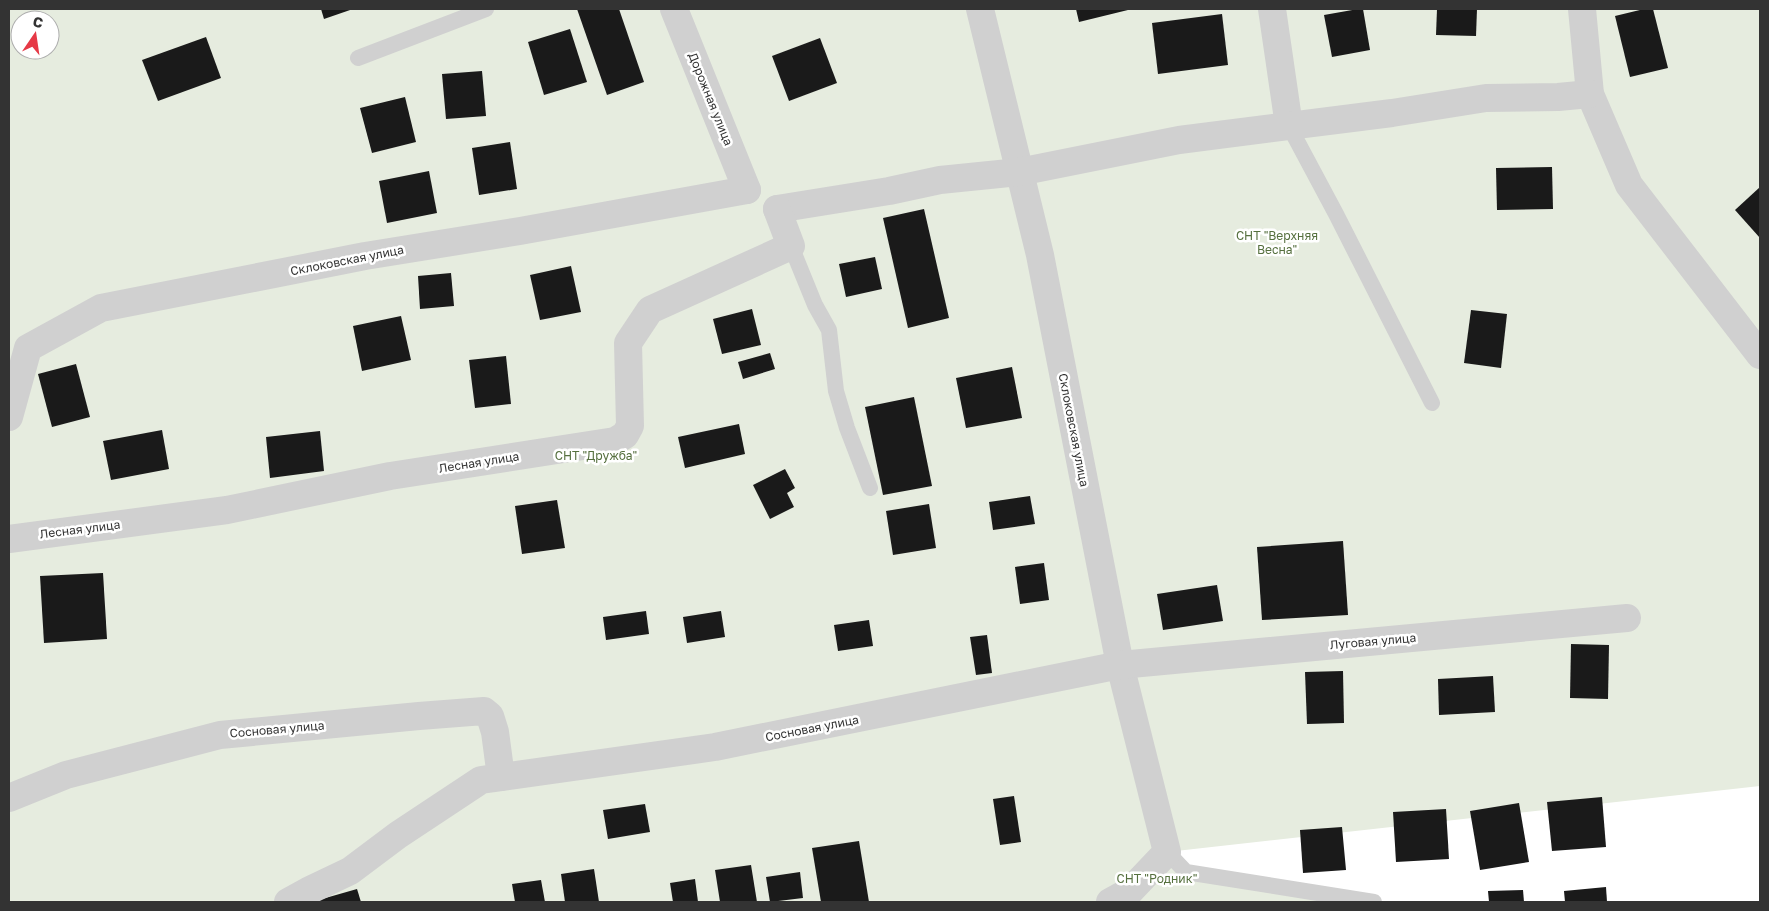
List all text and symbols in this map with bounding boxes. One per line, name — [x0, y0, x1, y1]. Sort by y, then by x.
north arrow — [10, 10, 60, 60]
text: С — [31, 12, 45, 31]
street label: Дорожная улица — [686, 50, 736, 148]
park label: СНТ "Верхняя Весна" — [1236, 228, 1318, 257]
street label: Склоковская улица — [289, 242, 405, 278]
street label: Склоковская улица — [1056, 372, 1092, 488]
street label: Лесная улица — [438, 448, 520, 476]
park label: СНТ "Дружба" — [555, 448, 637, 463]
street label: Лесная улица — [39, 517, 121, 541]
street label: Луговая улица — [1329, 630, 1417, 652]
street label: Сосновая улица — [764, 712, 860, 744]
street label: Сосновая улица — [229, 717, 325, 741]
park label: СНТ "Родник" — [1117, 871, 1197, 886]

